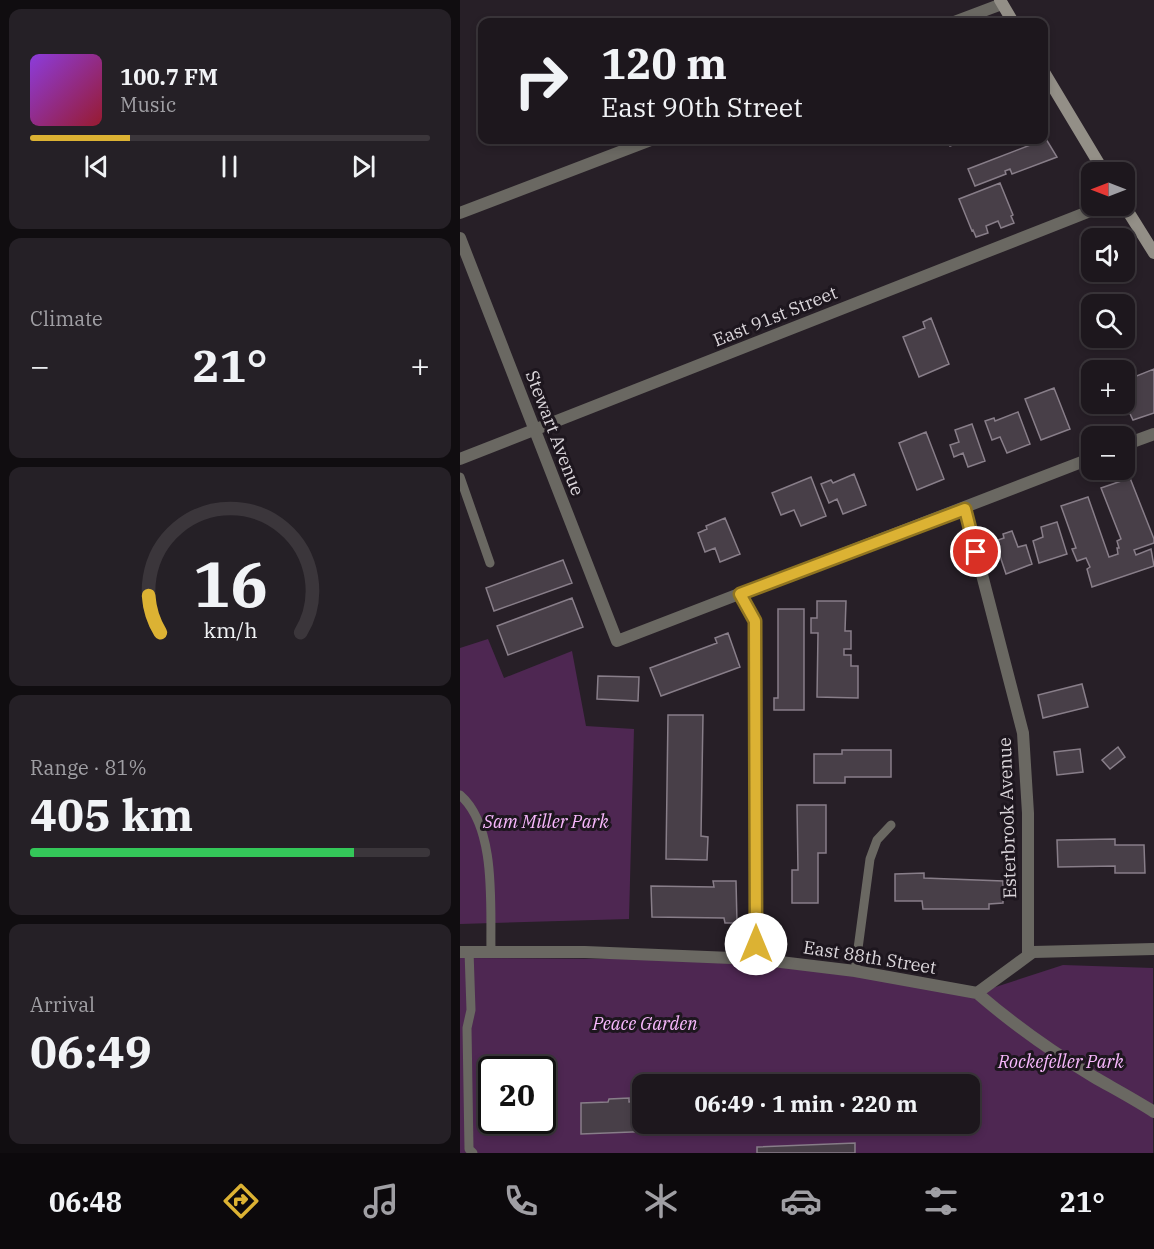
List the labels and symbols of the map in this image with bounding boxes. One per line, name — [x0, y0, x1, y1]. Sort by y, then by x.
north arrow — [1081, 162, 1135, 216]
street label: East 91st Street — [710, 281, 840, 351]
street label: Stewart Avenue — [521, 367, 589, 499]
pin — [950, 526, 1001, 577]
street label: Esterbrook Avenue — [993, 737, 1021, 899]
park label: Sam Miller Park — [482, 810, 609, 833]
position arrow — [724, 912, 788, 976]
street label: East 88th Street — [802, 935, 938, 979]
park label: Peace Garden — [592, 1012, 698, 1035]
park label: Rockefeller Park — [997, 1050, 1124, 1073]
speed limit sign: 20 — [478, 1056, 556, 1134]

